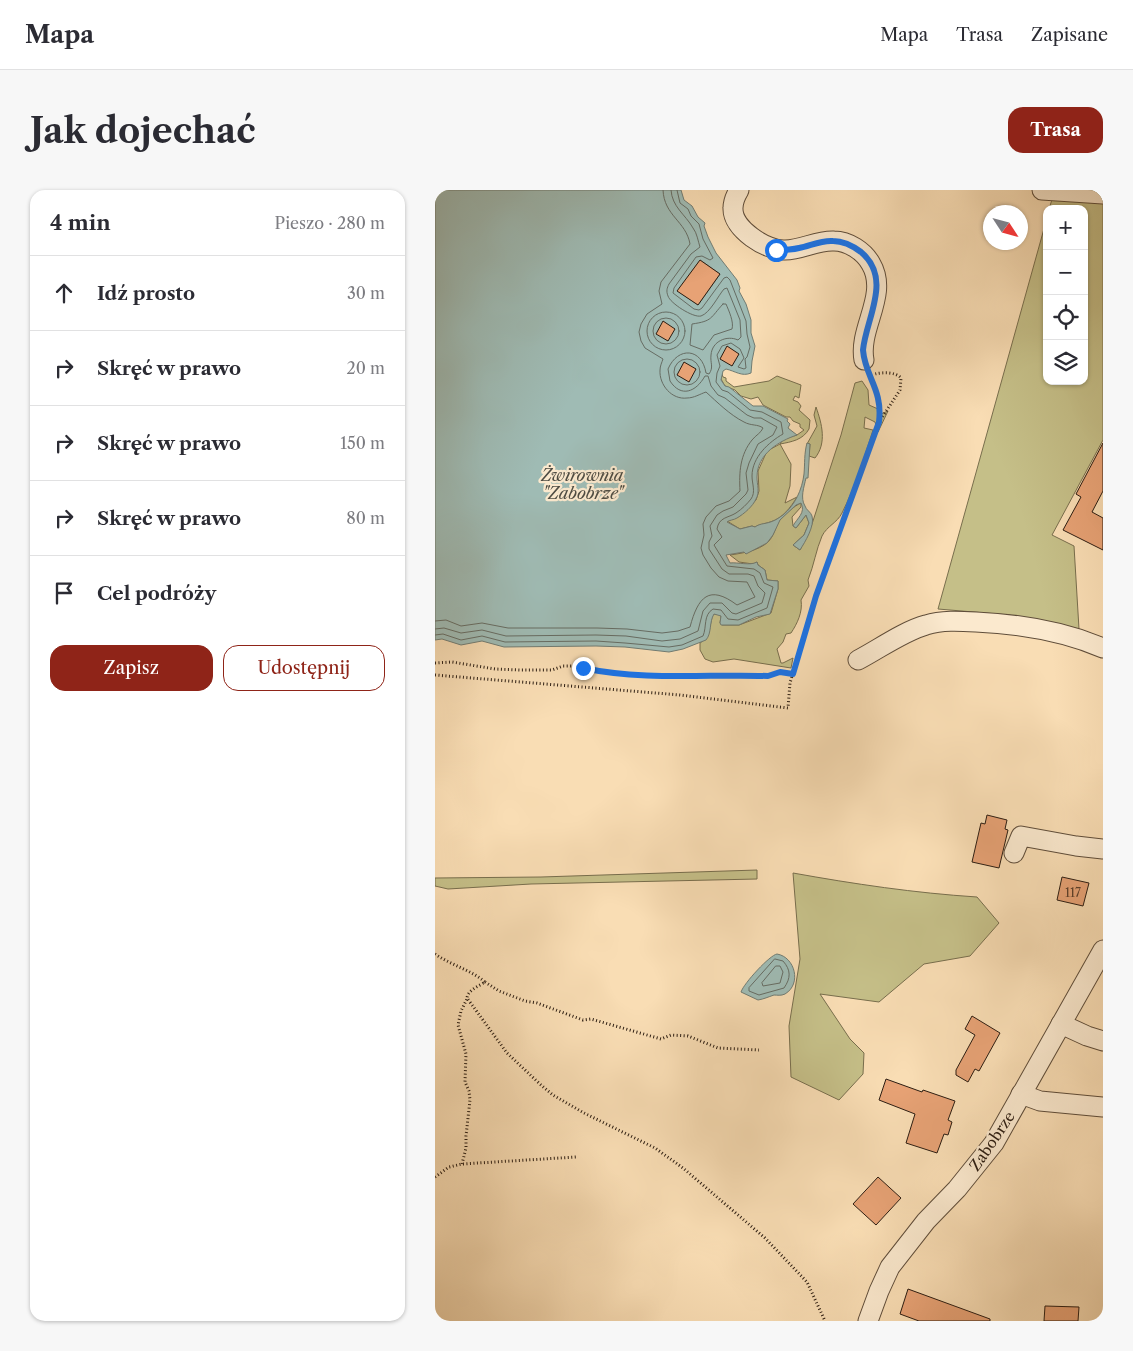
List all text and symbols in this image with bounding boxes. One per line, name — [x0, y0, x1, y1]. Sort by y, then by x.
text: Mapa — [25, 20, 94, 49]
text: Mapa — [880, 24, 928, 46]
text: Trasa — [956, 24, 1003, 46]
text: Zapisane — [1031, 24, 1108, 46]
button: Trasa — [1008, 107, 1103, 153]
text: Jak dojechać — [30, 109, 256, 152]
north arrow — [983, 205, 1028, 250]
map controls — [1043, 205, 1088, 385]
button: + — [1043, 205, 1088, 250]
text: 4 min — [50, 210, 111, 235]
text: Pieszo · 280 m — [275, 213, 385, 233]
route start — [765, 239, 788, 262]
button: − — [1043, 250, 1088, 295]
icon: ahead — [50, 279, 78, 307]
text: Idź prosto — [97, 282, 195, 305]
text: 30 m — [347, 283, 385, 303]
button: locate — [1043, 295, 1088, 340]
button: layers — [1043, 340, 1088, 385]
icon: right — [50, 354, 78, 382]
text: Skręć w prawo — [97, 357, 241, 380]
text: 20 m — [346, 358, 385, 378]
icon: right — [50, 429, 78, 457]
text: Skręć w prawo — [97, 432, 241, 455]
text: 150 m — [340, 433, 385, 453]
water label: Żwirownia "Zabobrze" — [540, 465, 625, 503]
icon: right — [50, 504, 78, 532]
text: Skręć w prawo — [97, 507, 241, 530]
text: 80 m — [346, 508, 385, 528]
icon: arrive — [50, 579, 78, 607]
text: Cel podróży — [97, 582, 216, 605]
button: Zapisz — [50, 645, 213, 691]
button: Udostępnij — [223, 645, 385, 691]
route end — [572, 657, 595, 680]
house number: 117 — [1065, 885, 1081, 900]
street label: Zabobrze — [965, 1108, 1019, 1174]

